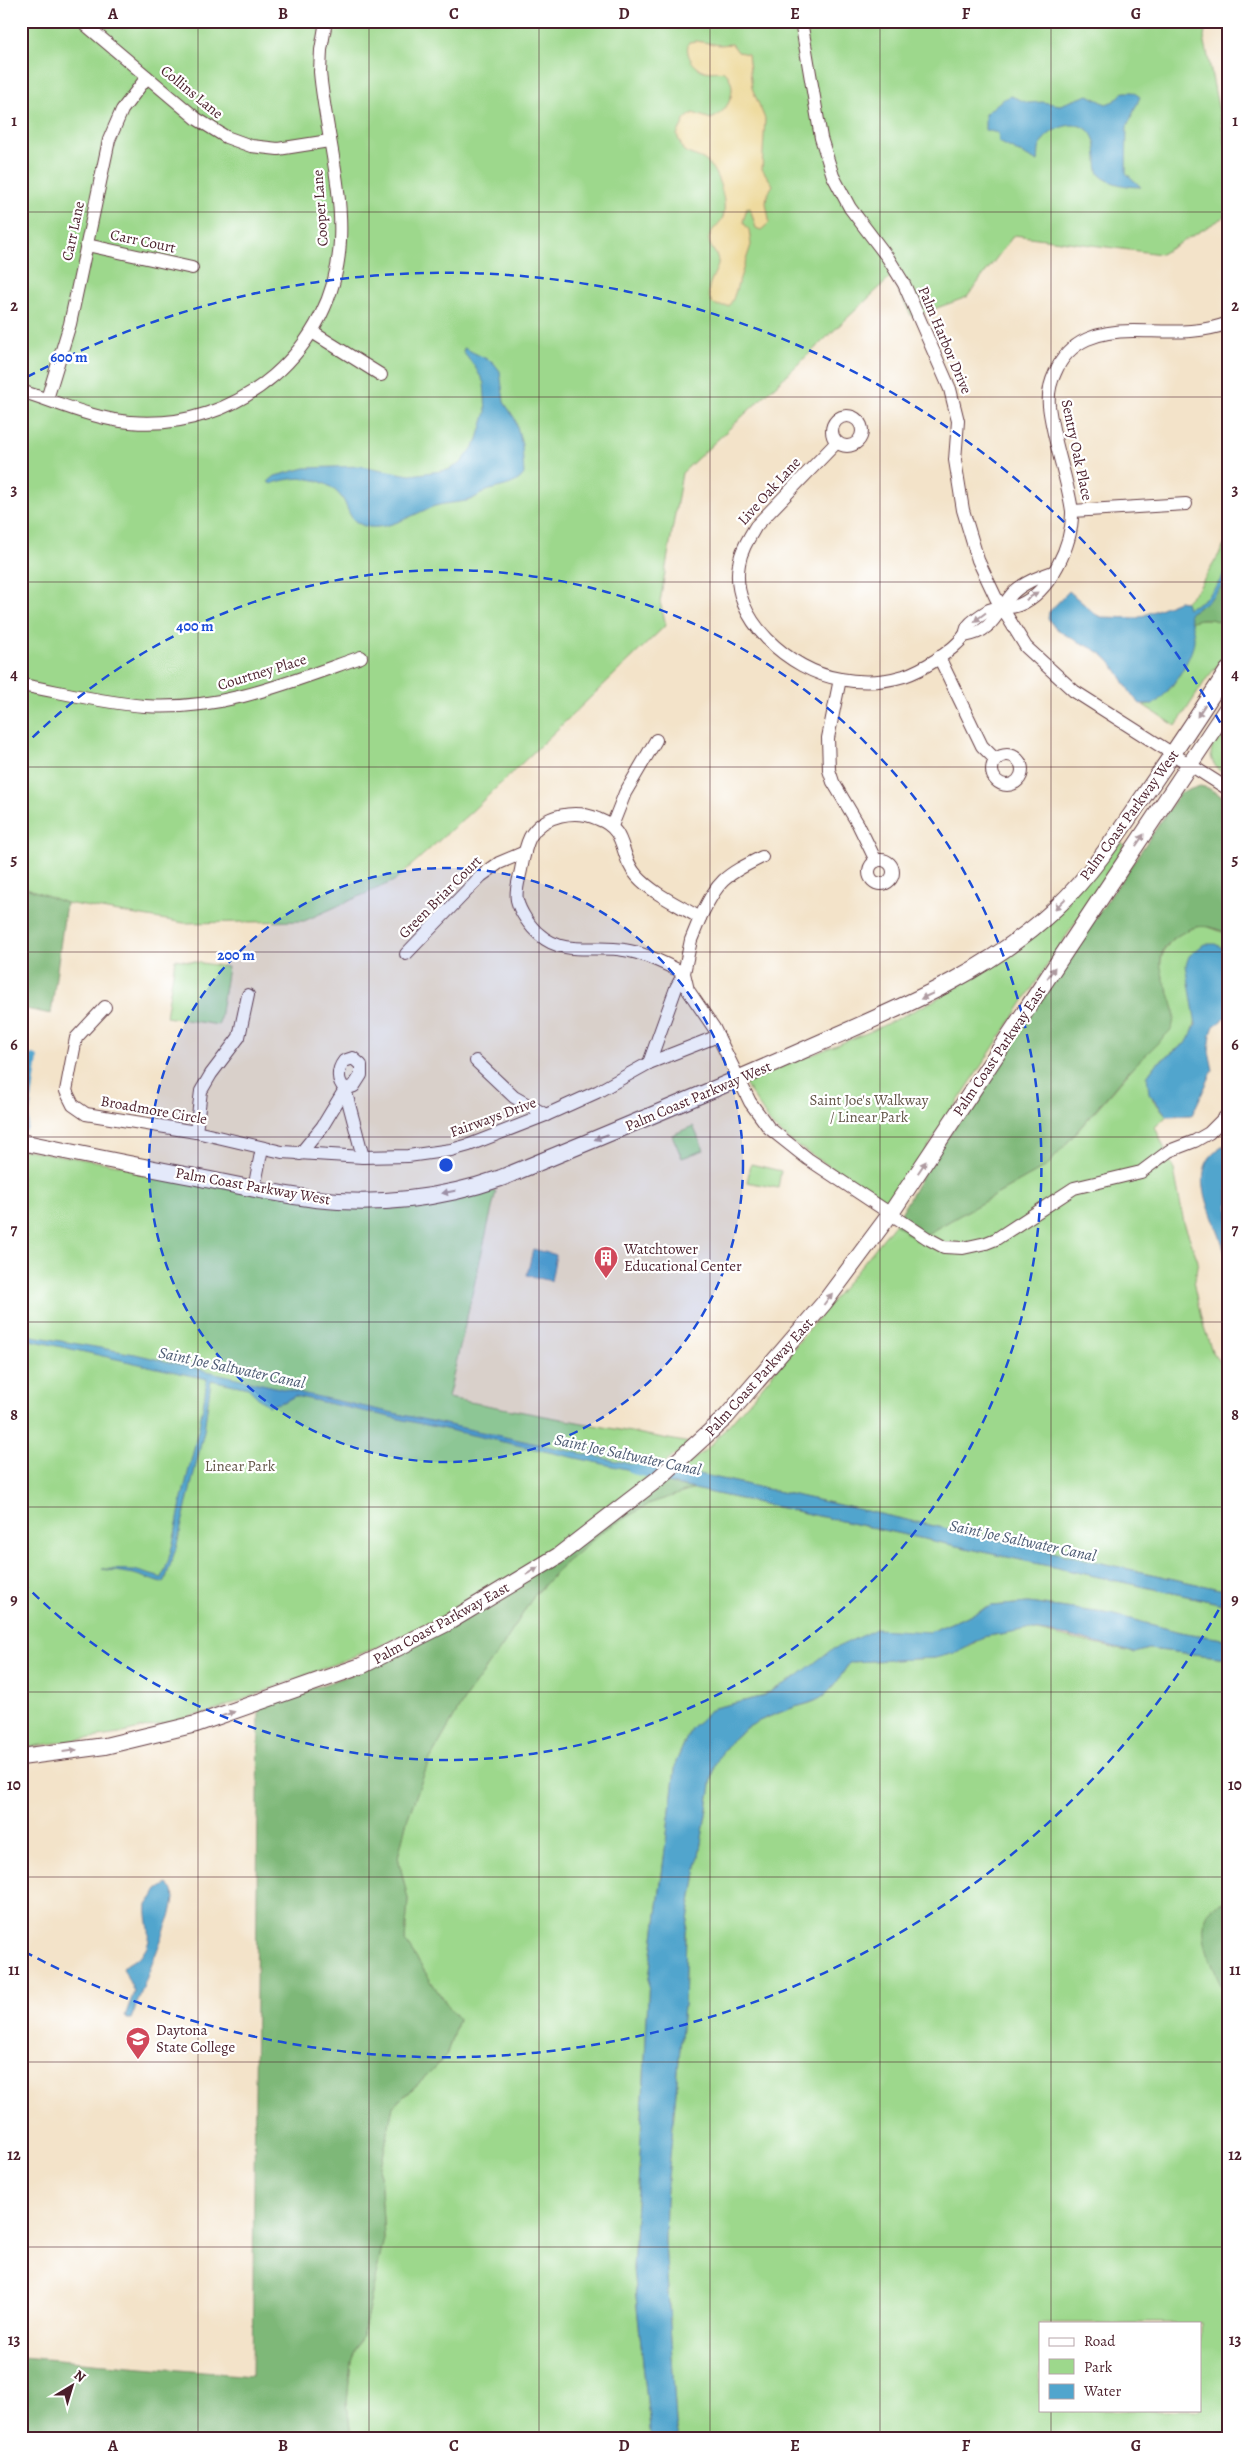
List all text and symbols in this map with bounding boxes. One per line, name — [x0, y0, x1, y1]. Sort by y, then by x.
text: A — [107, 3, 119, 25]
text: B — [278, 3, 288, 25]
text: C — [449, 3, 459, 25]
text: D — [618, 3, 630, 25]
text: E — [790, 3, 800, 25]
text: F — [962, 3, 971, 25]
text: G — [1131, 3, 1141, 25]
street label: Collins Lane — [157, 61, 228, 124]
text: 1 — [11, 110, 17, 132]
text: 1 — [1232, 110, 1238, 132]
street label: Cooper Lane — [307, 169, 333, 247]
street label: Carr Lane — [57, 199, 89, 263]
street label: Carr Court — [109, 224, 178, 258]
street label: Palm Harbor Drive — [913, 283, 977, 397]
text: 2 — [10, 295, 18, 317]
text: 2 — [1231, 295, 1239, 317]
text: 600 m — [50, 347, 88, 367]
street label: Sentry Oak Place — [1057, 398, 1098, 503]
street label: Live Oak Lane — [733, 452, 805, 529]
text: 3 — [11, 479, 18, 501]
text: 3 — [1232, 479, 1239, 501]
one-way arrow — [1025, 592, 1039, 601]
one-way arrow — [974, 612, 987, 623]
text: 400 m — [176, 616, 214, 636]
street label: Courtney Place — [215, 649, 309, 695]
text: 4 — [10, 664, 18, 686]
text: 4 — [1231, 664, 1239, 686]
one-way arrow — [1197, 704, 1206, 717]
street label: Palm Coast Parkway West — [1075, 746, 1183, 884]
one-way arrow — [1135, 833, 1145, 846]
text: 5 — [11, 849, 18, 871]
text: 5 — [1232, 849, 1239, 871]
street label: Green Briar Court — [394, 851, 486, 943]
one-way arrow — [1054, 898, 1066, 910]
text: 200 m — [217, 945, 255, 965]
one-way arrow — [1046, 966, 1056, 980]
street label: Palm Coast Parkway East — [948, 982, 1050, 1120]
one-way arrow — [920, 992, 934, 1000]
text: 6 — [10, 1034, 18, 1056]
text: 6 — [1231, 1034, 1239, 1056]
street label: Palm Coast Parkway West — [622, 1056, 774, 1136]
park label: Saint Joe's Walkway / Linear Park — [809, 1090, 929, 1127]
street label: Broadmore Circle — [99, 1091, 209, 1129]
street label: Fairways Drive — [447, 1092, 539, 1142]
one-way arrow — [593, 1133, 608, 1141]
centre of rings — [437, 1156, 455, 1174]
one-way arrow — [917, 1160, 927, 1173]
street label: Palm Coast Parkway West — [174, 1163, 332, 1209]
one-way arrow — [441, 1189, 457, 1197]
text: 7 — [11, 1219, 18, 1241]
text: 7 — [1232, 1219, 1239, 1241]
place label: Watchtower Educational Center — [623, 1239, 742, 1276]
building icon: Watchtower Educational Center — [593, 1245, 619, 1279]
one-way arrow — [822, 1293, 833, 1306]
street label: Palm Coast Parkway East — [700, 1313, 818, 1441]
water label: Saint Joe Saltwater Canal — [156, 1342, 307, 1394]
text: 8 — [10, 1404, 18, 1426]
text: 8 — [1231, 1404, 1239, 1426]
water label: Saint Joe Saltwater Canal — [552, 1429, 703, 1481]
park label: Linear Park — [205, 1456, 276, 1476]
water label: Saint Joe Saltwater Canal — [947, 1515, 1098, 1567]
one-way arrow — [526, 1567, 539, 1576]
street label: Palm Coast Parkway East — [369, 1577, 513, 1669]
text: 9 — [10, 1589, 18, 1611]
text: 9 — [1231, 1589, 1239, 1611]
one-way arrow — [220, 1710, 235, 1717]
one-way arrow — [62, 1747, 78, 1755]
text: 10 — [7, 1774, 21, 1796]
text: 10 — [1228, 1774, 1242, 1796]
text: 11 — [8, 1959, 20, 1981]
text: 11 — [1229, 1959, 1241, 1981]
place label: Daytona State College — [156, 2020, 235, 2057]
school or university icon: Daytona State College — [125, 2026, 151, 2060]
text: 12 — [7, 2144, 21, 2166]
text: 12 — [1228, 2144, 1242, 2166]
legend — [1039, 2322, 1202, 2412]
text: 13 — [8, 2329, 20, 2351]
text: 13 — [1229, 2329, 1241, 2351]
text: Road — [1084, 2331, 1116, 2351]
text: Park — [1084, 2357, 1113, 2377]
north arrow — [48, 2362, 98, 2412]
text: N — [70, 2366, 90, 2387]
text: Water — [1083, 2381, 1121, 2401]
text: A — [107, 2435, 119, 2457]
text: B — [278, 2435, 288, 2457]
text: C — [449, 2435, 459, 2457]
text: D — [618, 2435, 630, 2457]
text: E — [790, 2435, 800, 2457]
text: F — [962, 2435, 971, 2457]
text: G — [1131, 2435, 1141, 2457]

